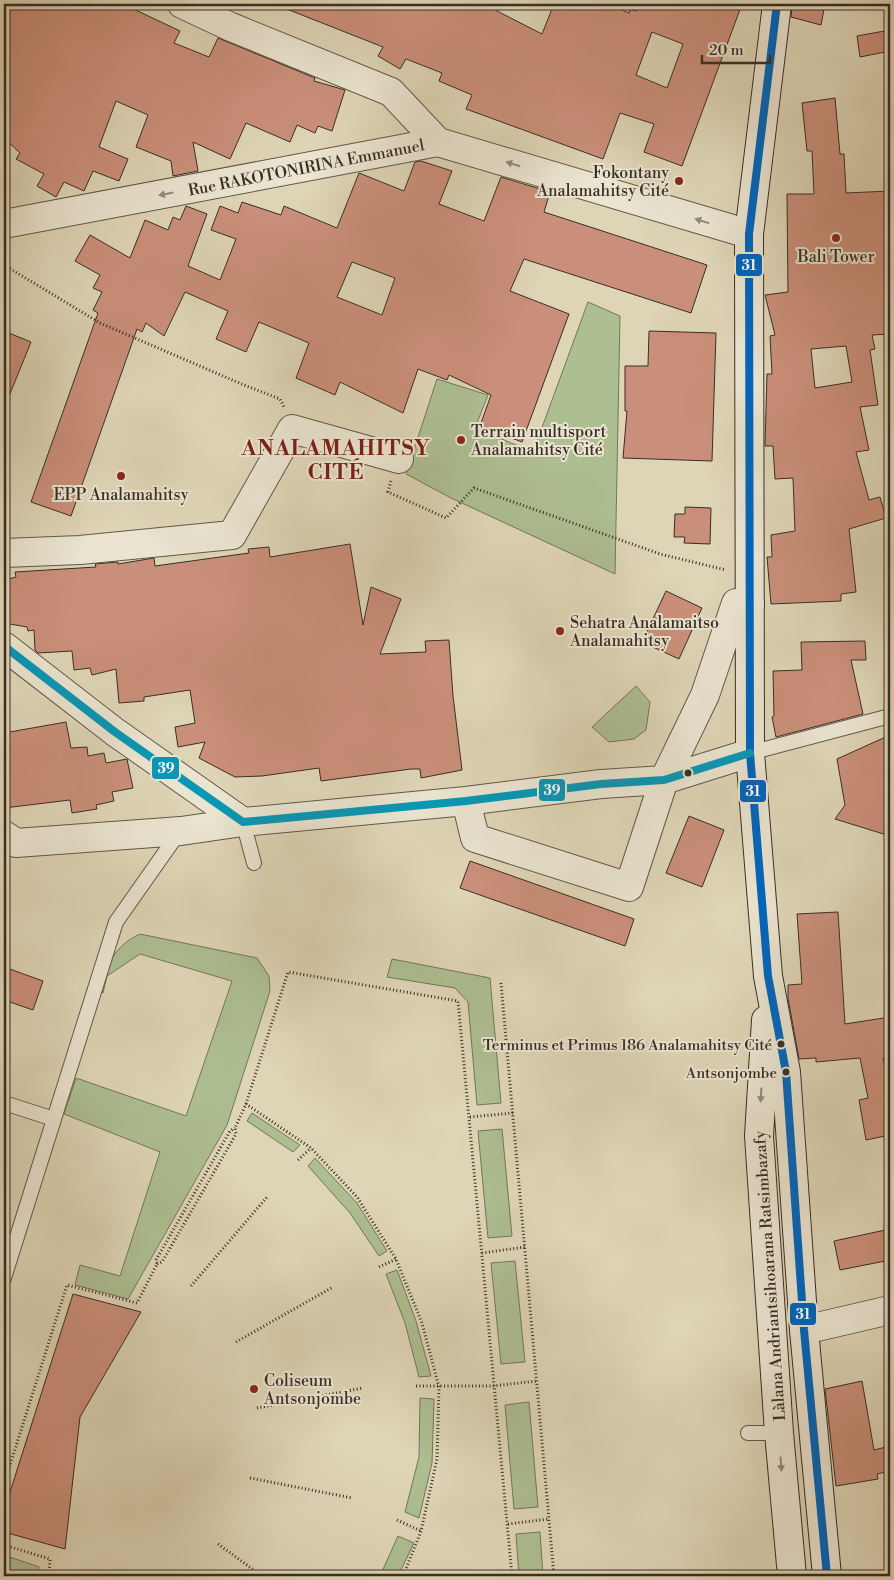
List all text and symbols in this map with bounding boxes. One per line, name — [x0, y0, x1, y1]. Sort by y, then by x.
scale bar — [702, 32, 769, 64]
text: 20 m — [709, 41, 744, 60]
street label: Rue RAKOTONIRINA Emmanuel — [186, 135, 426, 201]
one-way arrow — [505, 160, 520, 168]
place label: Fokontany Analamahitsy Cité — [536, 163, 669, 201]
marker: Fokontany Analamahitsy Cité — [673, 175, 685, 187]
one-way arrow — [157, 190, 173, 198]
one-way arrow — [694, 216, 709, 224]
marker: Bali Tower — [830, 232, 842, 244]
place label: Bali Tower — [796, 247, 875, 267]
line badge: 31 — [735, 253, 763, 277]
text: 31 — [742, 257, 757, 275]
place label: Terrain multisport Analamahitsy Cité — [470, 422, 607, 460]
marker: Terrain multisport Analamahitsy Cité — [455, 434, 467, 446]
district label: ANALAMAHITSY CITÉ — [240, 436, 431, 486]
marker: EPP Analamahitsy — [115, 470, 127, 482]
place label: EPP Analamahitsy — [53, 485, 189, 505]
place label: Sehatra Analamaitso Analamahitsy — [569, 613, 719, 651]
marker: Sehatra Analamaitso Analamahitsy — [554, 625, 566, 637]
line badge: 39 — [151, 756, 180, 780]
text: 39 — [157, 760, 175, 778]
unlabelled marker — [683, 768, 693, 778]
line badge: 39 — [538, 778, 566, 802]
line badge: 31 — [739, 779, 767, 803]
text: 39 — [543, 782, 561, 800]
text: 31 — [746, 783, 761, 801]
place label: Terminus et Primus 186 Analamahitsy Cité — [483, 1036, 772, 1055]
marker: Terminus et Primus 186 Analamahitsy Cité — [776, 1039, 786, 1049]
place label: Antsonjombe — [685, 1064, 777, 1083]
marker: Antsonjombe — [781, 1067, 791, 1077]
one-way arrow — [757, 1087, 765, 1103]
street label: Làlana Andriantsihoarana Ratsimbazafy — [750, 1130, 790, 1422]
line badge: 31 — [789, 1302, 817, 1326]
text: 31 — [796, 1306, 811, 1324]
place label: Coliseum Antsonjombe — [263, 1371, 361, 1409]
marker: Coliseum Antsonjombe — [248, 1383, 260, 1395]
one-way arrow — [778, 1456, 786, 1472]

